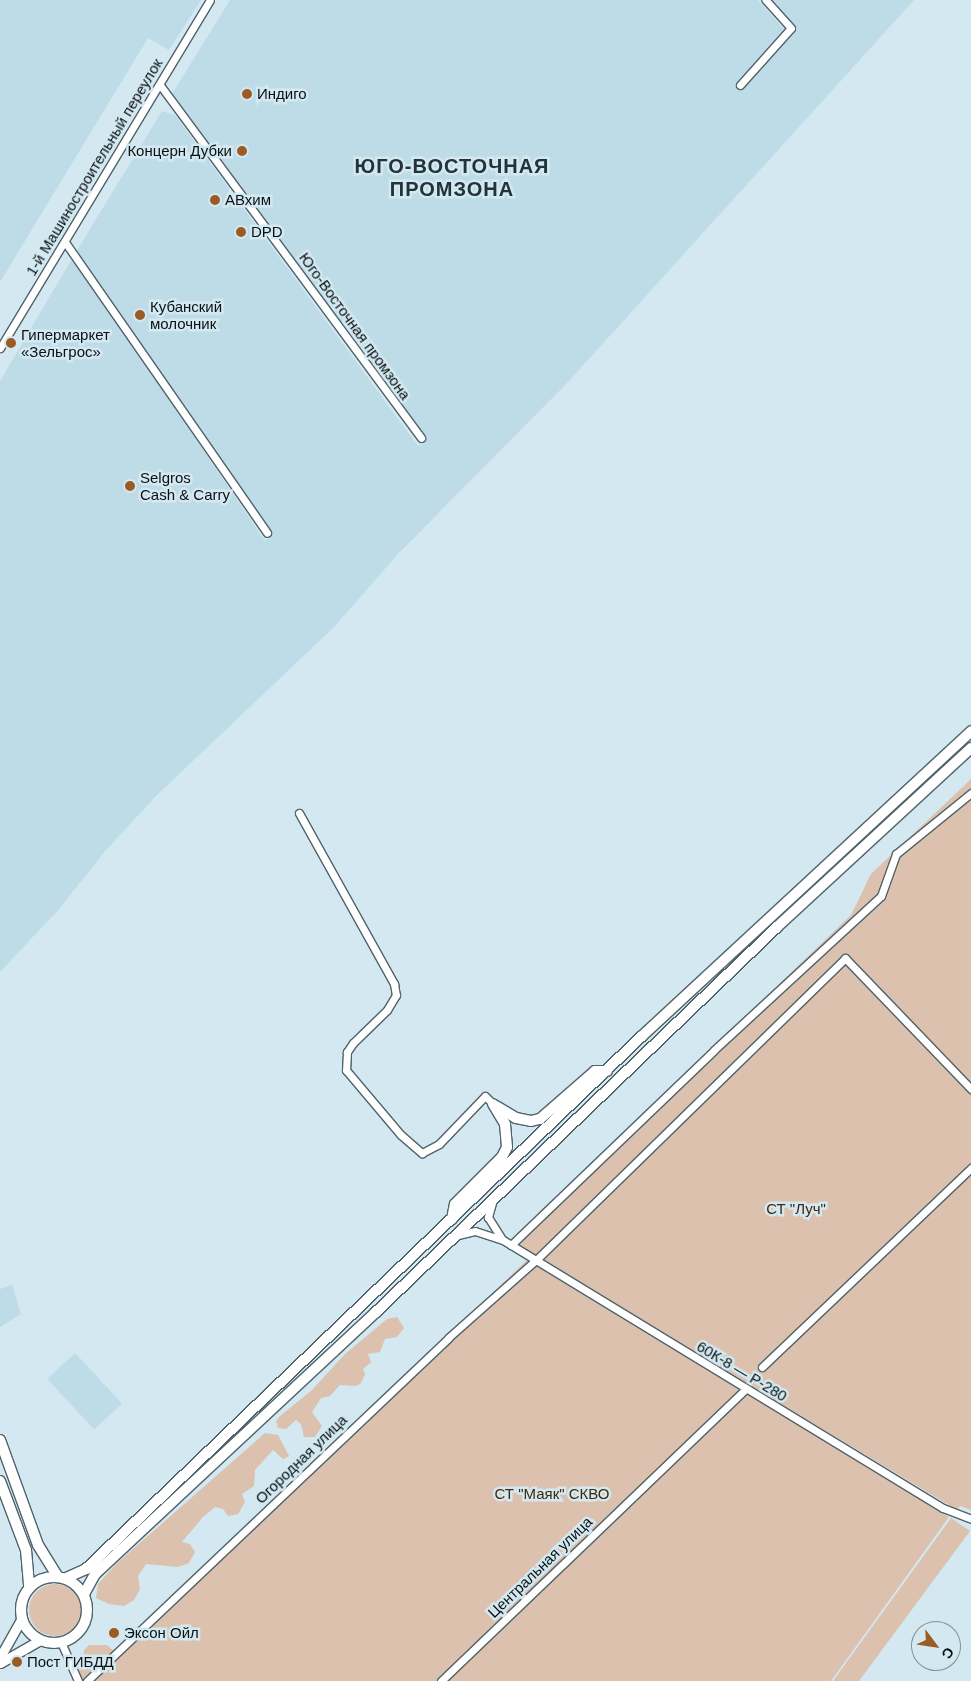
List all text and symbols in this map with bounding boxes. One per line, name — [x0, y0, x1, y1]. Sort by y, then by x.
street label: 1-й Машиностроительный переулок — [22, 55, 166, 279]
place label: Индиго — [257, 85, 307, 103]
marker: Индиго — [241, 88, 253, 100]
place label: Концерн Дубки — [127, 142, 232, 160]
marker: Концерн Дубки — [236, 145, 248, 157]
district label: ЮГО-ВОСТОЧНАЯ ПРОМЗОНА — [353, 155, 551, 202]
place label: АВхим — [225, 191, 271, 209]
marker: АВхим — [209, 194, 221, 206]
place label: DPD — [251, 223, 283, 241]
marker: DPD — [235, 226, 247, 238]
street label: Юго-Восточная промзона — [296, 249, 414, 403]
place label: Кубанский молочник — [150, 297, 222, 332]
marker: Кубанский молочник — [134, 309, 146, 321]
place label: Гипермаркет «Зельгрос» — [21, 325, 110, 360]
marker: Гипермаркет «Зельгрос» — [5, 337, 17, 349]
place label: Selgros Cash & Carry — [140, 468, 230, 503]
marker: Selgros Cash & Carry — [124, 480, 136, 492]
park label: СТ "Луч" — [766, 1200, 826, 1218]
street label: 60К-8 — Р-280 — [694, 1337, 790, 1405]
street label: Огородная улица — [251, 1411, 351, 1507]
park label: СТ "Маяк" СКВО — [495, 1485, 609, 1503]
street label: Центральная улица — [484, 1513, 596, 1621]
north arrow — [911, 1621, 961, 1671]
place label: Эксон Ойл — [124, 1624, 199, 1642]
marker: Эксон Ойл — [108, 1627, 120, 1639]
text: С — [939, 1645, 957, 1662]
place label: Пост ГИБДД — [27, 1653, 114, 1671]
marker: Пост ГИБДД — [11, 1656, 23, 1668]

